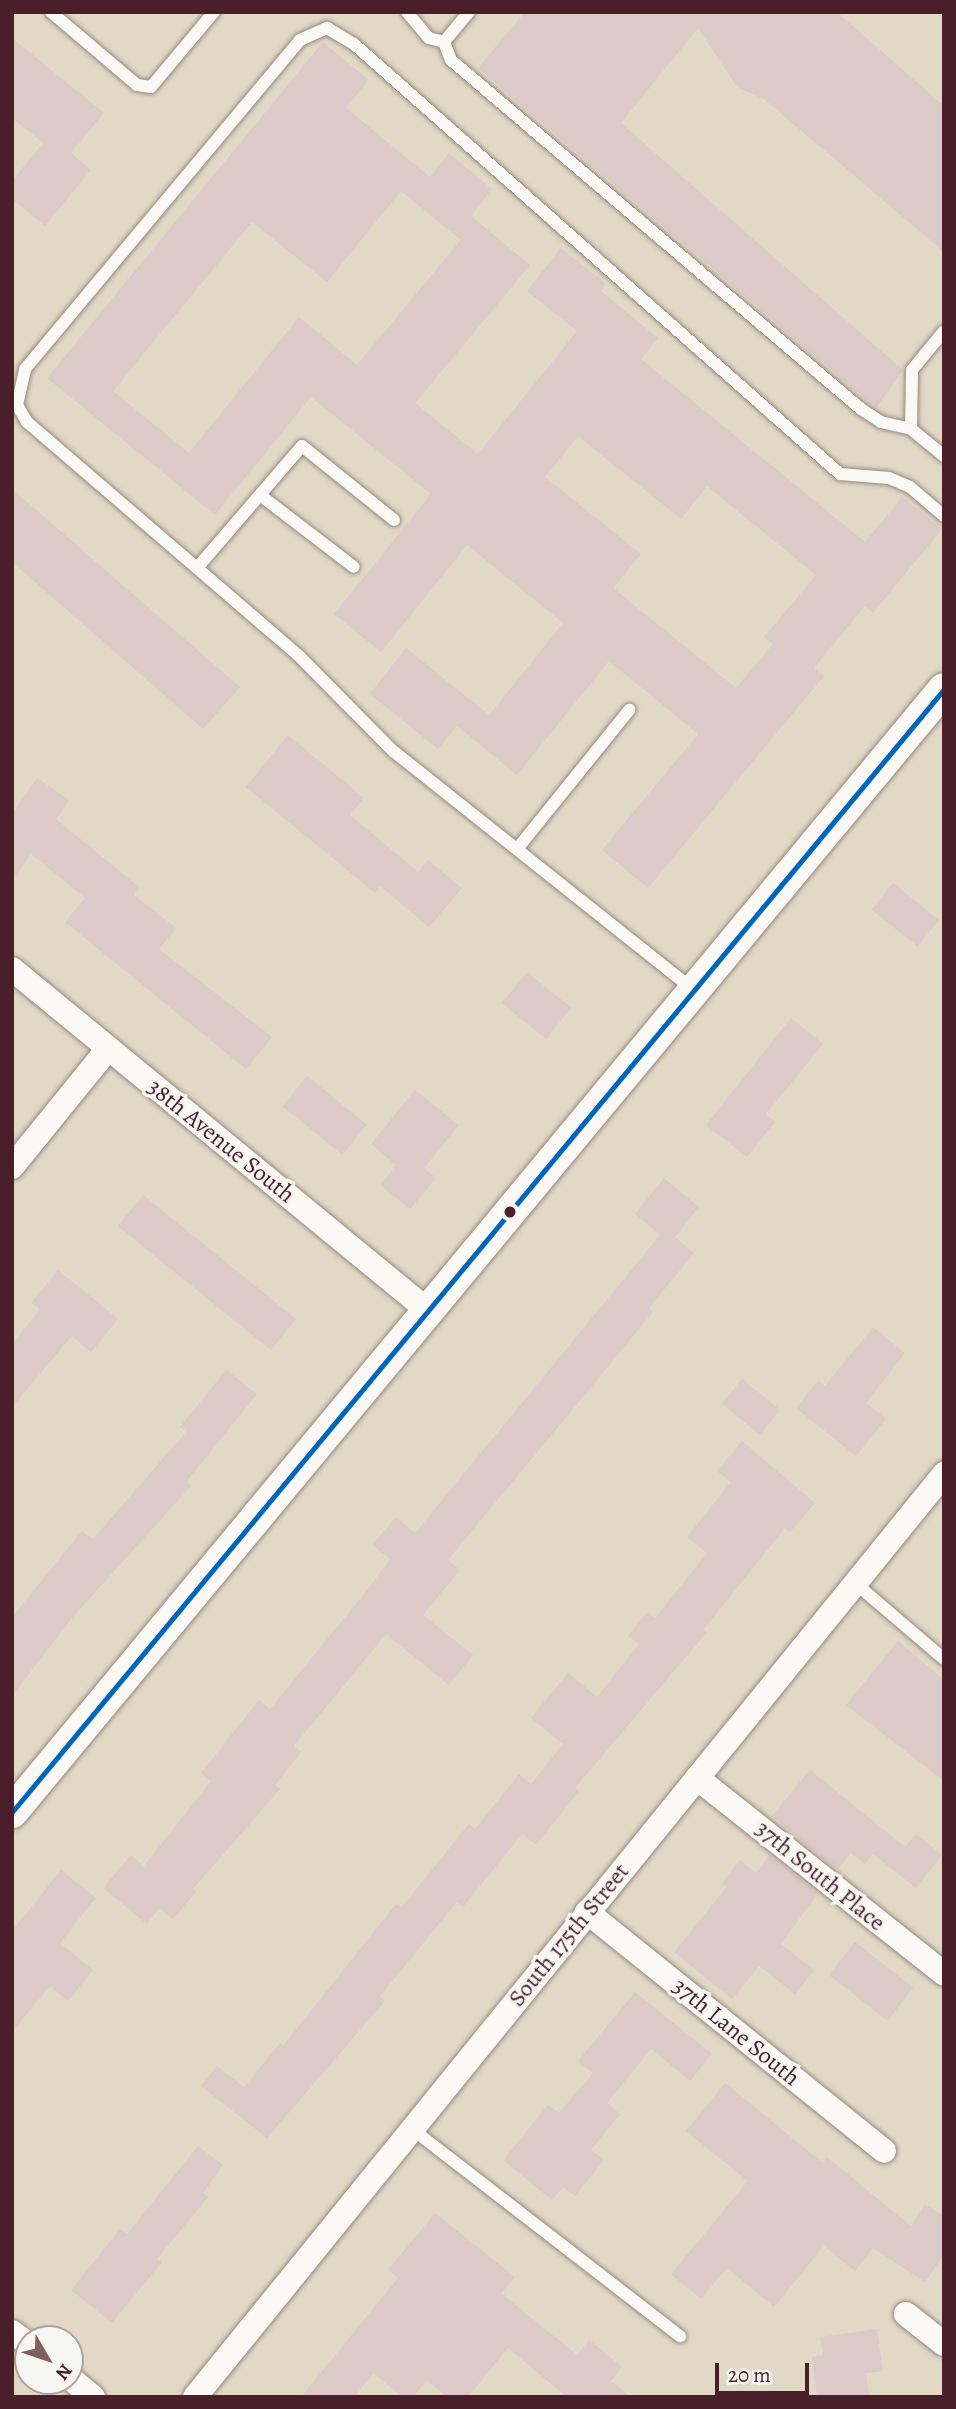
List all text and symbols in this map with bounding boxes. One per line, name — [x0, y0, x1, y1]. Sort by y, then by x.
street label: 38th Avenue South — [142, 1073, 300, 1209]
unlabelled marker — [503, 1205, 517, 1219]
street label: 37th South Place — [749, 1815, 891, 1937]
street label: South 175th Street — [502, 1858, 636, 2012]
street label: 37th Lane South — [667, 1972, 805, 2092]
north arrow — [14, 2325, 84, 2395]
scale bar — [718, 2350, 813, 2394]
text: N — [49, 2358, 78, 2386]
text: 20 m — [728, 2361, 771, 2389]

